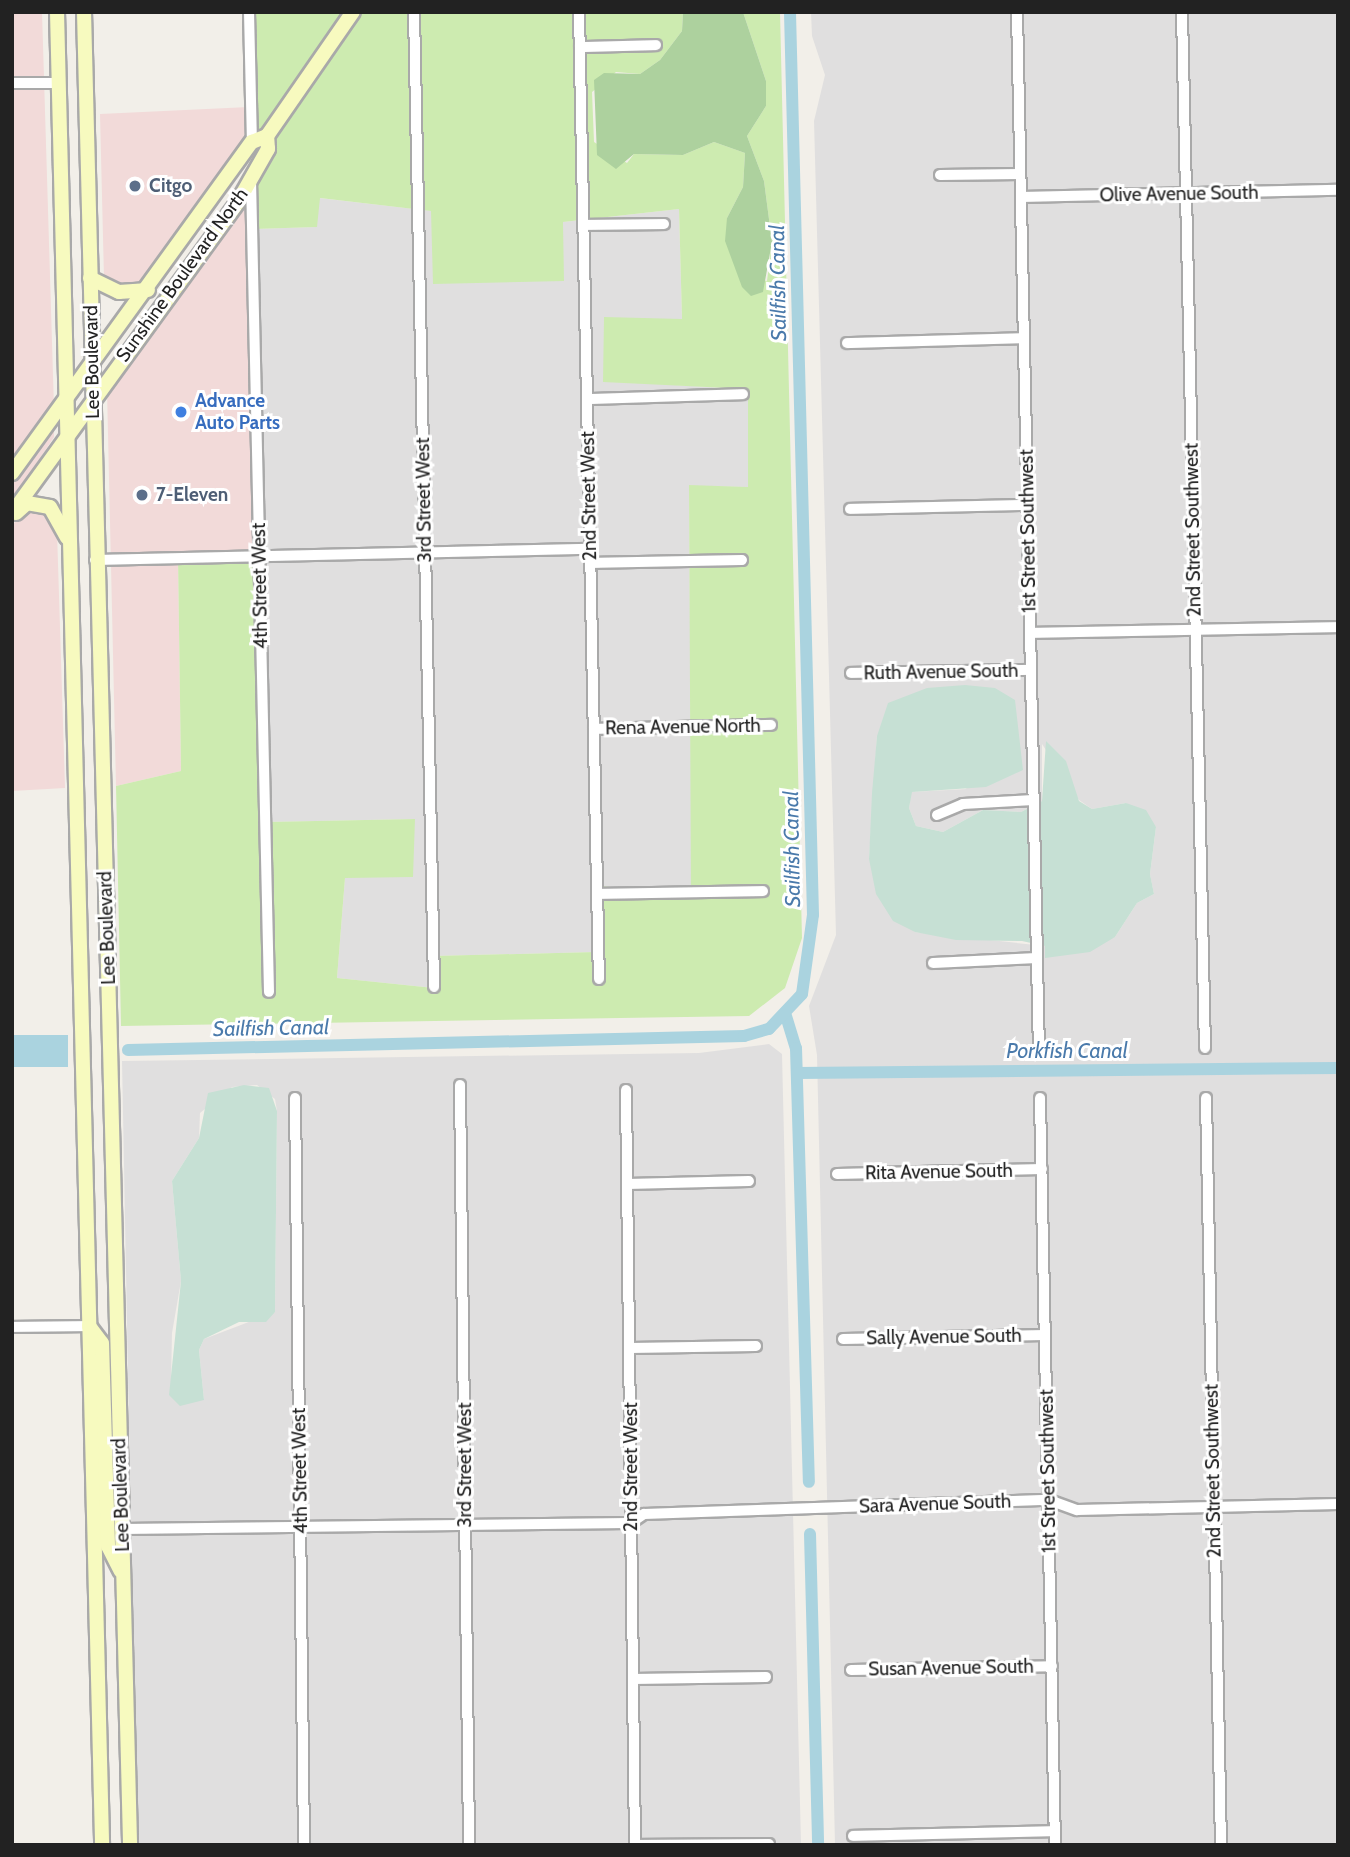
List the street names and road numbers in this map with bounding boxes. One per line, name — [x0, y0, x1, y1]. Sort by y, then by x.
street label: Olive Avenue South — [1099, 181, 1259, 207]
street label: Sunshine Boulevard North — [111, 184, 253, 366]
street label: Lee Boulevard — [80, 305, 104, 419]
street label: 2nd Street West — [576, 431, 602, 561]
street label: 3rd Street West — [412, 437, 436, 563]
street label: 2nd Street Southwest — [1180, 443, 1206, 617]
street label: 1st Street Southwest — [1015, 449, 1041, 613]
street label: 4th Street West — [247, 523, 273, 649]
street label: Ruth Avenue South — [863, 659, 1019, 685]
street label: Rena Avenue North — [605, 714, 761, 740]
street label: Lee Boulevard — [94, 871, 120, 985]
street label: Rita Avenue South — [865, 1159, 1013, 1185]
street label: Sally Avenue South — [866, 1324, 1022, 1350]
street label: 2nd Street Southwest — [1200, 1384, 1226, 1558]
street label: 1st Street Southwest — [1035, 1389, 1061, 1553]
street label: 3rd Street West — [454, 1402, 476, 1528]
street label: 2nd Street West — [620, 1402, 642, 1532]
street label: 4th Street West — [287, 1408, 313, 1534]
street label: Lee Boulevard — [108, 1438, 134, 1552]
street label: Sara Avenue South — [859, 1490, 1011, 1518]
street label: Susan Avenue South — [868, 1655, 1034, 1681]

